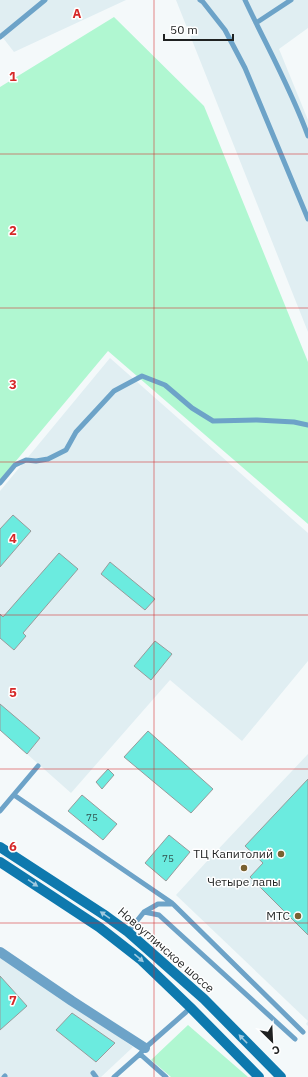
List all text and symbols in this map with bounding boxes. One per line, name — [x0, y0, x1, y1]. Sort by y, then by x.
text: A — [73, 5, 82, 22]
scale bar — [164, 16, 233, 42]
text: 50 m — [170, 22, 198, 37]
text: 1 — [9, 68, 17, 85]
text: 2 — [9, 222, 17, 239]
text: 3 — [9, 376, 17, 393]
text: 4 — [9, 530, 17, 547]
text: 5 — [9, 684, 17, 701]
house number: 75 — [86, 811, 98, 824]
text: 6 — [9, 838, 17, 855]
place label: ТЦ Капитолий — [193, 846, 273, 861]
marker: ТЦ Капитолий — [276, 849, 286, 859]
house number: 75 — [162, 852, 174, 865]
marker: Четыре лапы — [239, 863, 249, 873]
place label: Четыре лапы — [207, 874, 281, 889]
one-way arrow — [27, 879, 38, 887]
street label: Новоугличское шоссе — [115, 904, 218, 996]
place label: МТС — [266, 908, 291, 923]
one-way arrow — [100, 911, 111, 919]
marker: МТС — [293, 911, 303, 921]
one-way arrow — [133, 954, 144, 963]
text: 7 — [9, 992, 17, 1009]
north arrow — [252, 1021, 292, 1061]
one-way arrow — [239, 1034, 248, 1044]
text: С — [270, 1042, 282, 1058]

